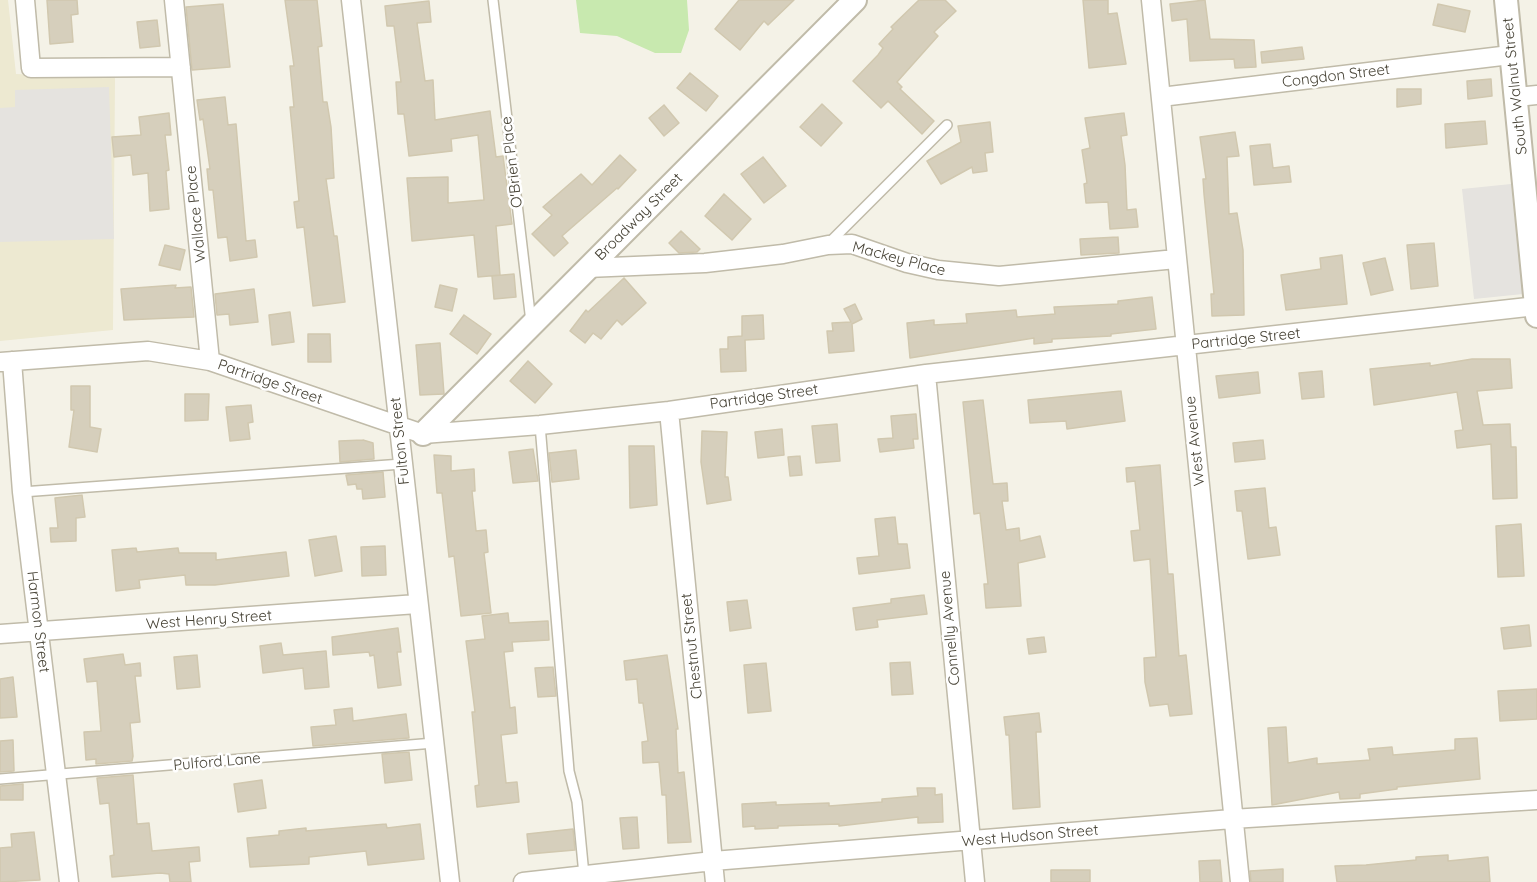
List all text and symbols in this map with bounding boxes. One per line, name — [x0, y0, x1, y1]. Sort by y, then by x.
street label: South Walnut Street — [1499, 16, 1531, 156]
street label: Congdon Street — [1281, 60, 1391, 92]
street label: O'Brien Place — [497, 115, 527, 209]
street label: Wallace Place — [182, 165, 210, 263]
street label: Broadway Street — [591, 169, 687, 265]
street label: Mackey Place — [850, 238, 948, 280]
street label: Partridge Street — [1191, 324, 1301, 354]
street label: Partridge Street — [215, 356, 325, 408]
street label: Partridge Street — [709, 380, 819, 414]
street label: West Avenue — [1181, 395, 1209, 487]
street label: Fulton Street — [386, 396, 414, 486]
street label: Harmon Street — [23, 570, 53, 674]
street label: Connelly Avenue — [936, 570, 964, 686]
street label: Chestnut Street — [677, 592, 707, 700]
street label: West Henry Street — [145, 607, 273, 633]
street label: Pulford Lane — [173, 749, 261, 775]
street label: West Hudson Street — [961, 821, 1099, 851]

